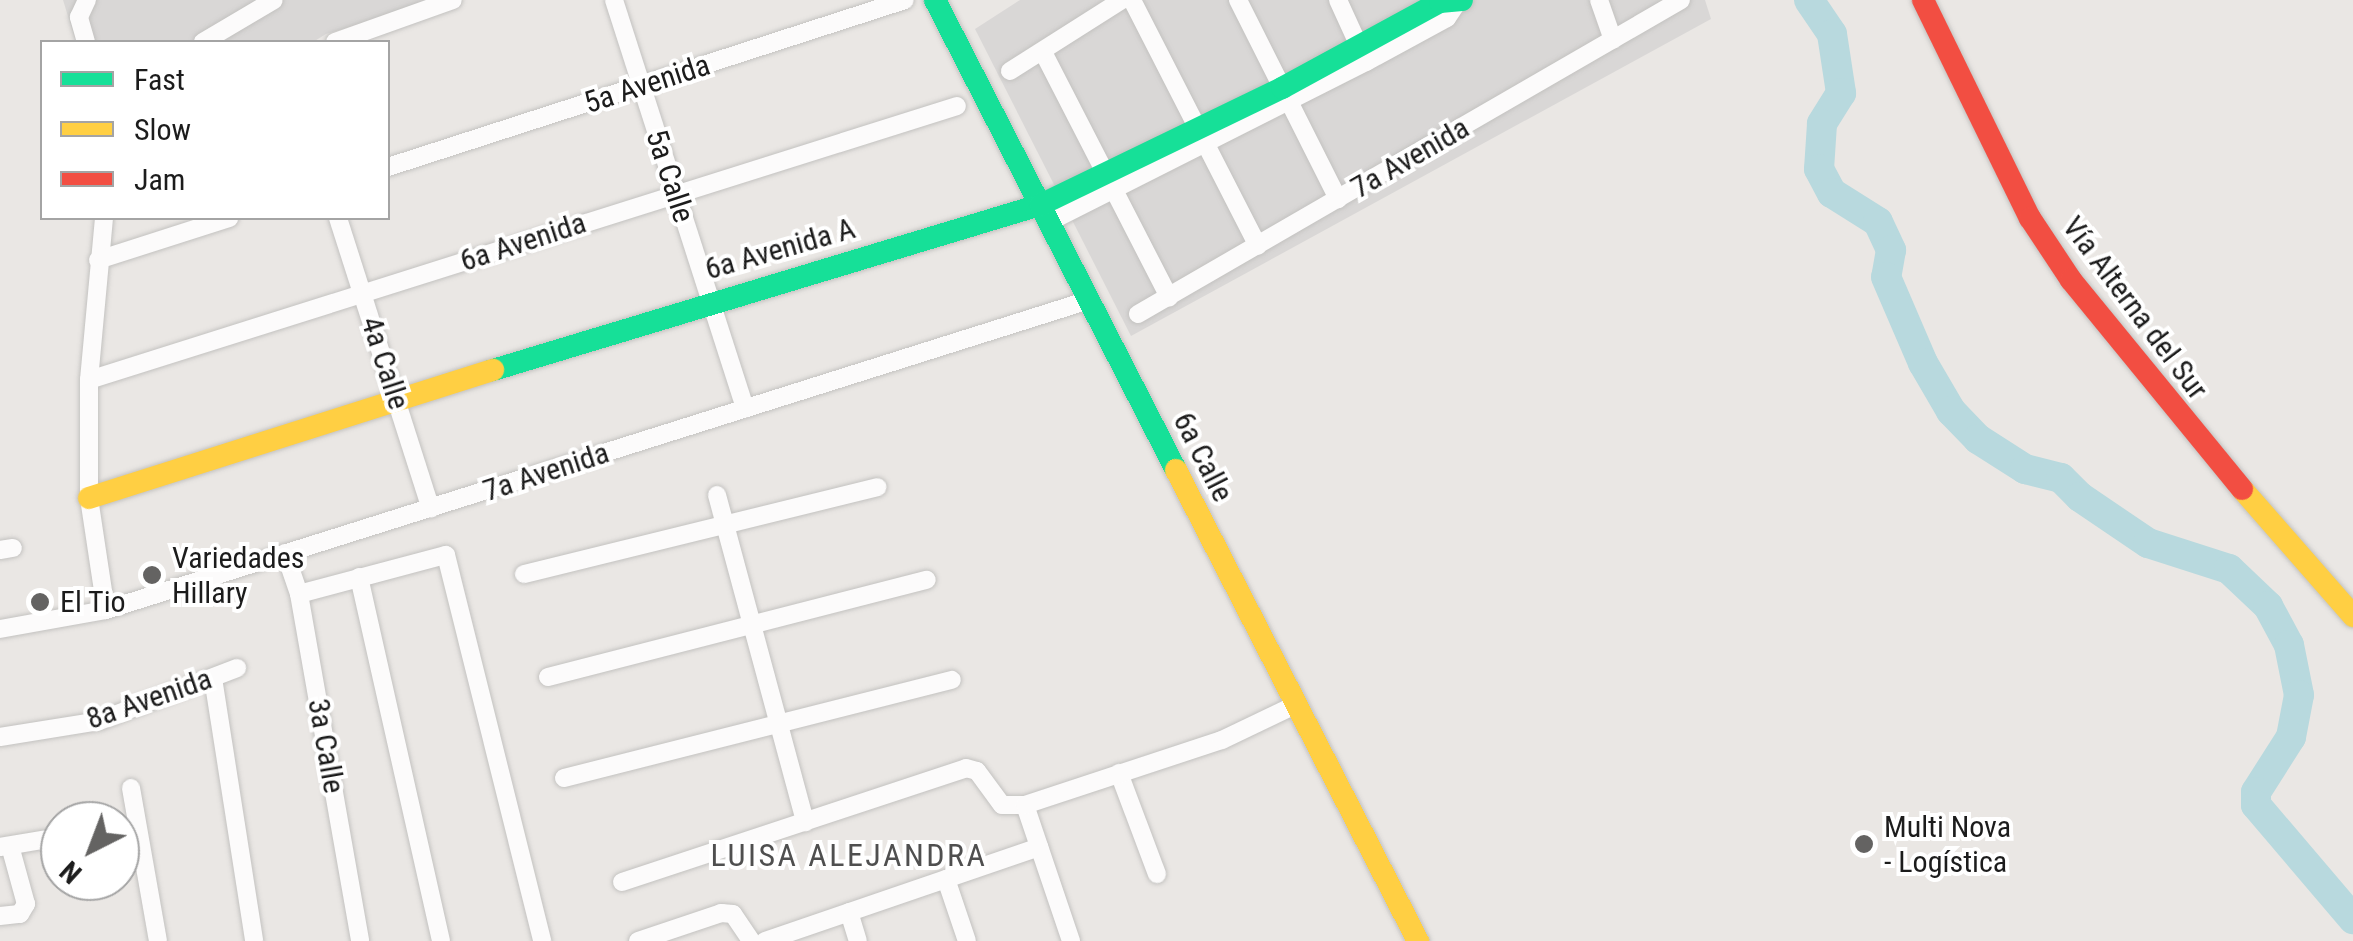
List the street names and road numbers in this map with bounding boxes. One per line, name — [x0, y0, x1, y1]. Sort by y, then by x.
street label: 5a Avenida — [580, 47, 714, 121]
street label: 7a Avenida — [1345, 110, 1475, 206]
street label: 5a Calle — [638, 125, 702, 227]
street label: 6a Avenida — [456, 205, 590, 279]
street label: 6a Avenida A — [701, 210, 859, 288]
street label: Vía Alterna del Sur — [2055, 210, 2215, 406]
street label: 4a Calle — [353, 312, 417, 414]
street label: 6a Calle — [1165, 406, 1241, 508]
street label: 7a Avenida — [479, 435, 613, 509]
street label: 8a Avenida — [82, 661, 216, 737]
street label: 3a Calle — [300, 696, 352, 796]

